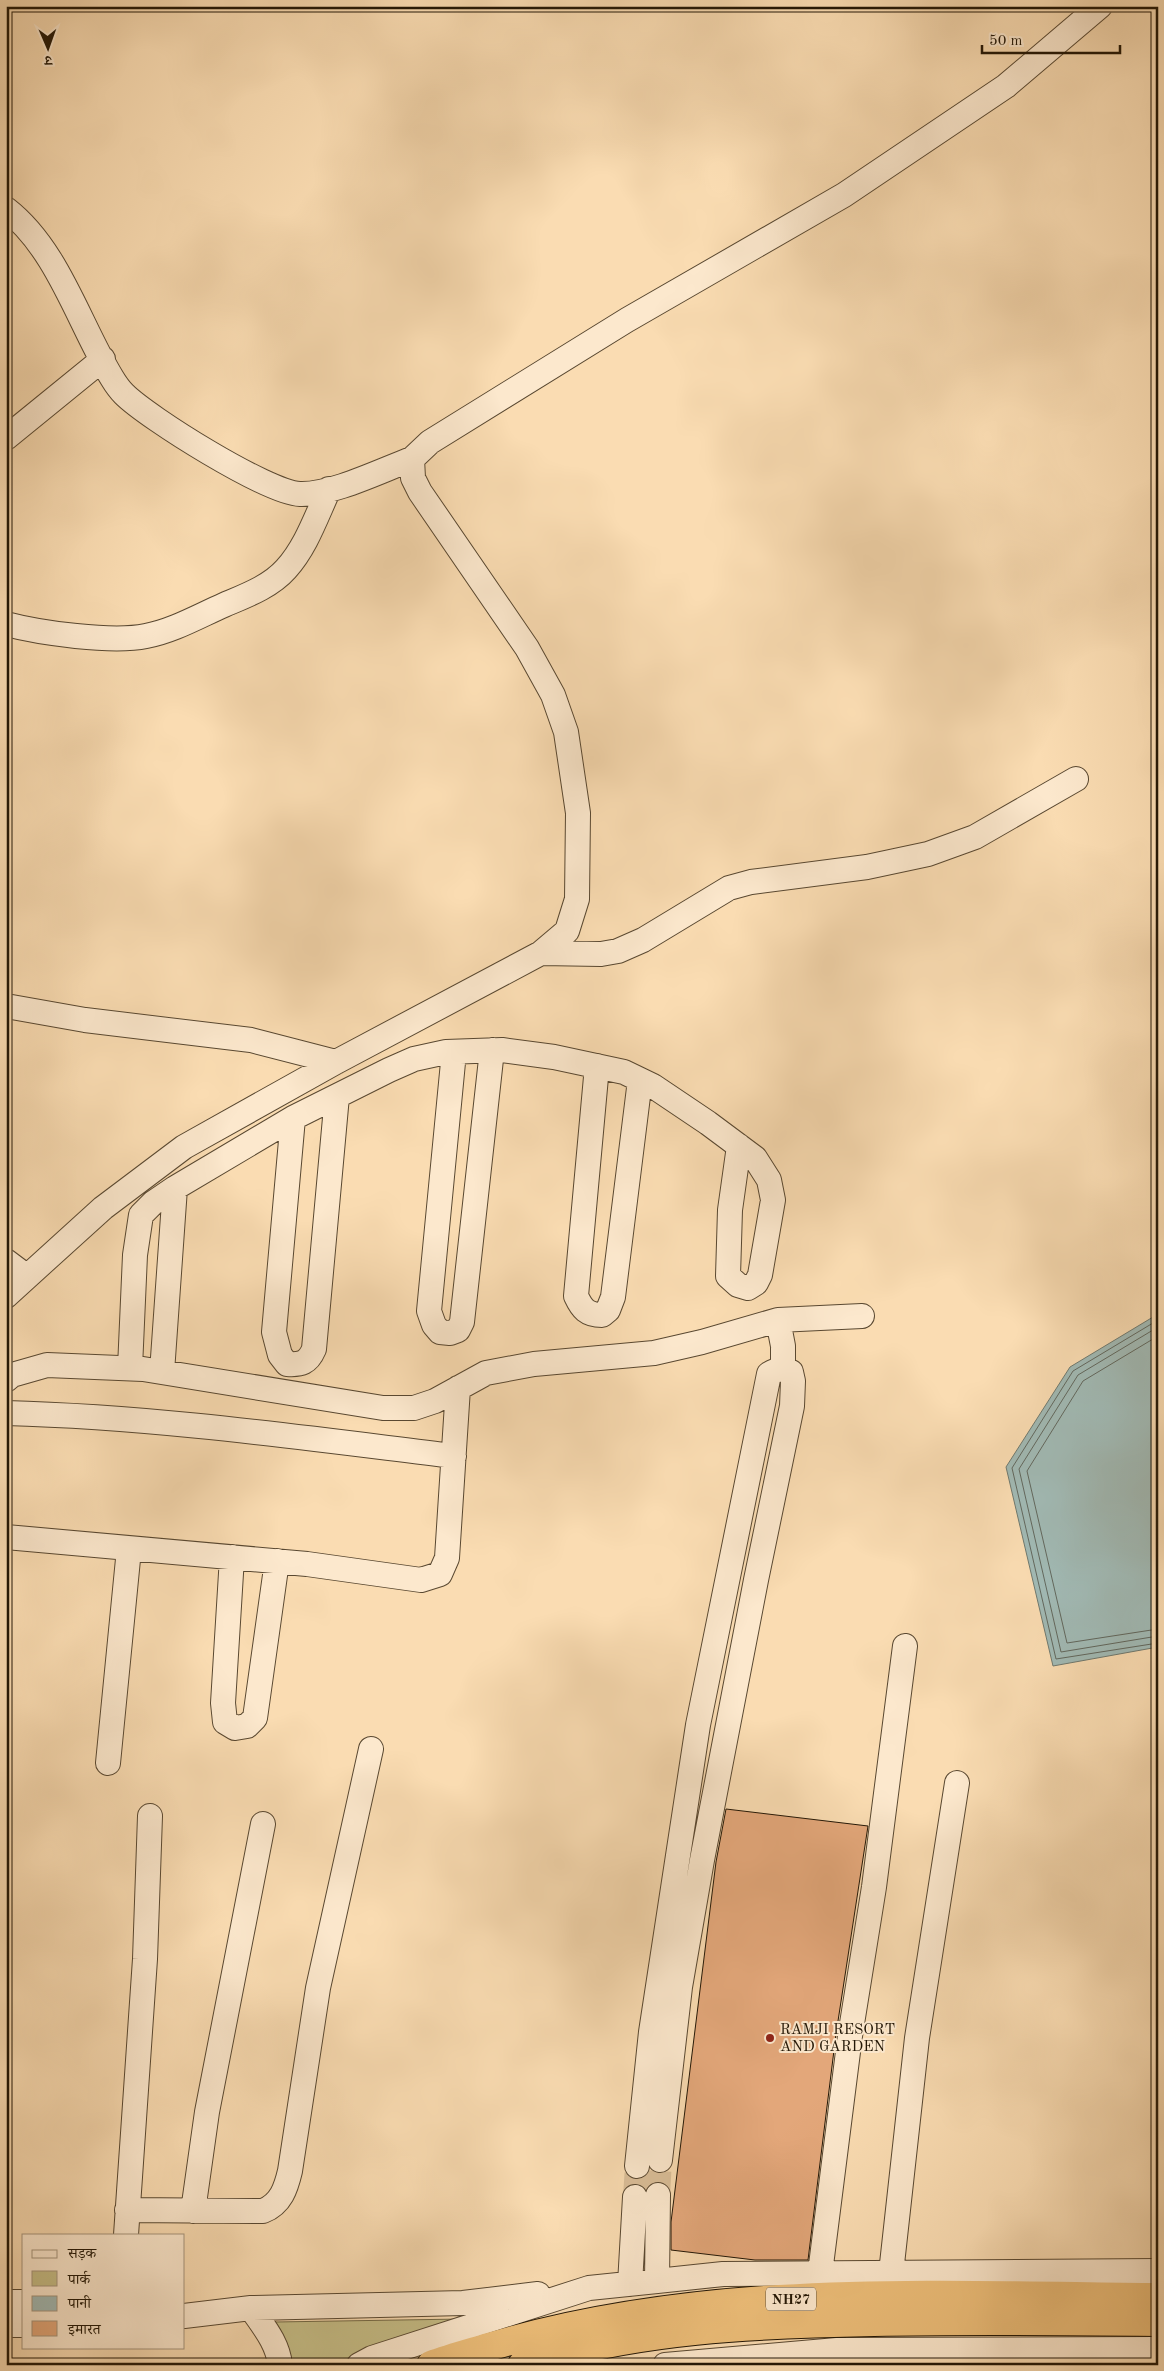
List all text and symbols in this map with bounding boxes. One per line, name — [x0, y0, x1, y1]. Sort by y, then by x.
north arrow — [22, 22, 72, 72]
scale bar — [982, 22, 1119, 54]
text: 50 m — [989, 34, 1023, 49]
text: उ — [44, 53, 53, 67]
place label: RAMJI RESORT AND GARDEN — [780, 2023, 895, 2055]
marker: RAMJI RESORT AND GARDEN — [764, 2032, 776, 2044]
legend — [22, 2234, 185, 2348]
text: सड़क — [67, 2247, 97, 2262]
text: पार्क — [67, 2270, 91, 2288]
road number: NH27 — [766, 2288, 816, 2310]
text: पानी — [67, 2295, 92, 2312]
text: इमारत — [67, 2323, 102, 2338]

